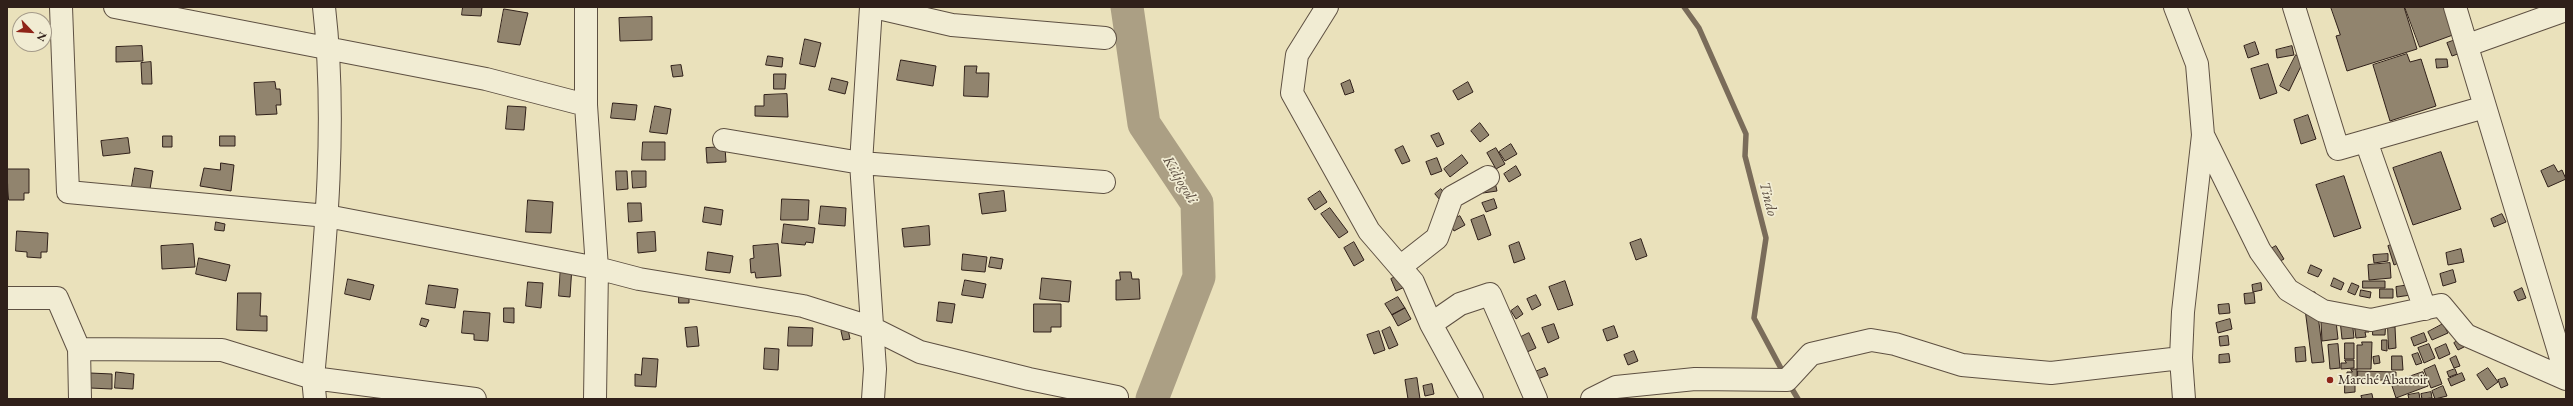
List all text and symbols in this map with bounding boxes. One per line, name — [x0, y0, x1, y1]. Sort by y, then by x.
north arrow — [12, 12, 52, 52]
text: N — [34, 30, 50, 44]
water label: Kidjogoli — [1159, 153, 1201, 207]
water label: Tindo — [1755, 180, 1781, 218]
place label: Marché Abattoir — [2338, 372, 2428, 388]
marker: Marché Abattoir — [2325, 375, 2335, 385]

